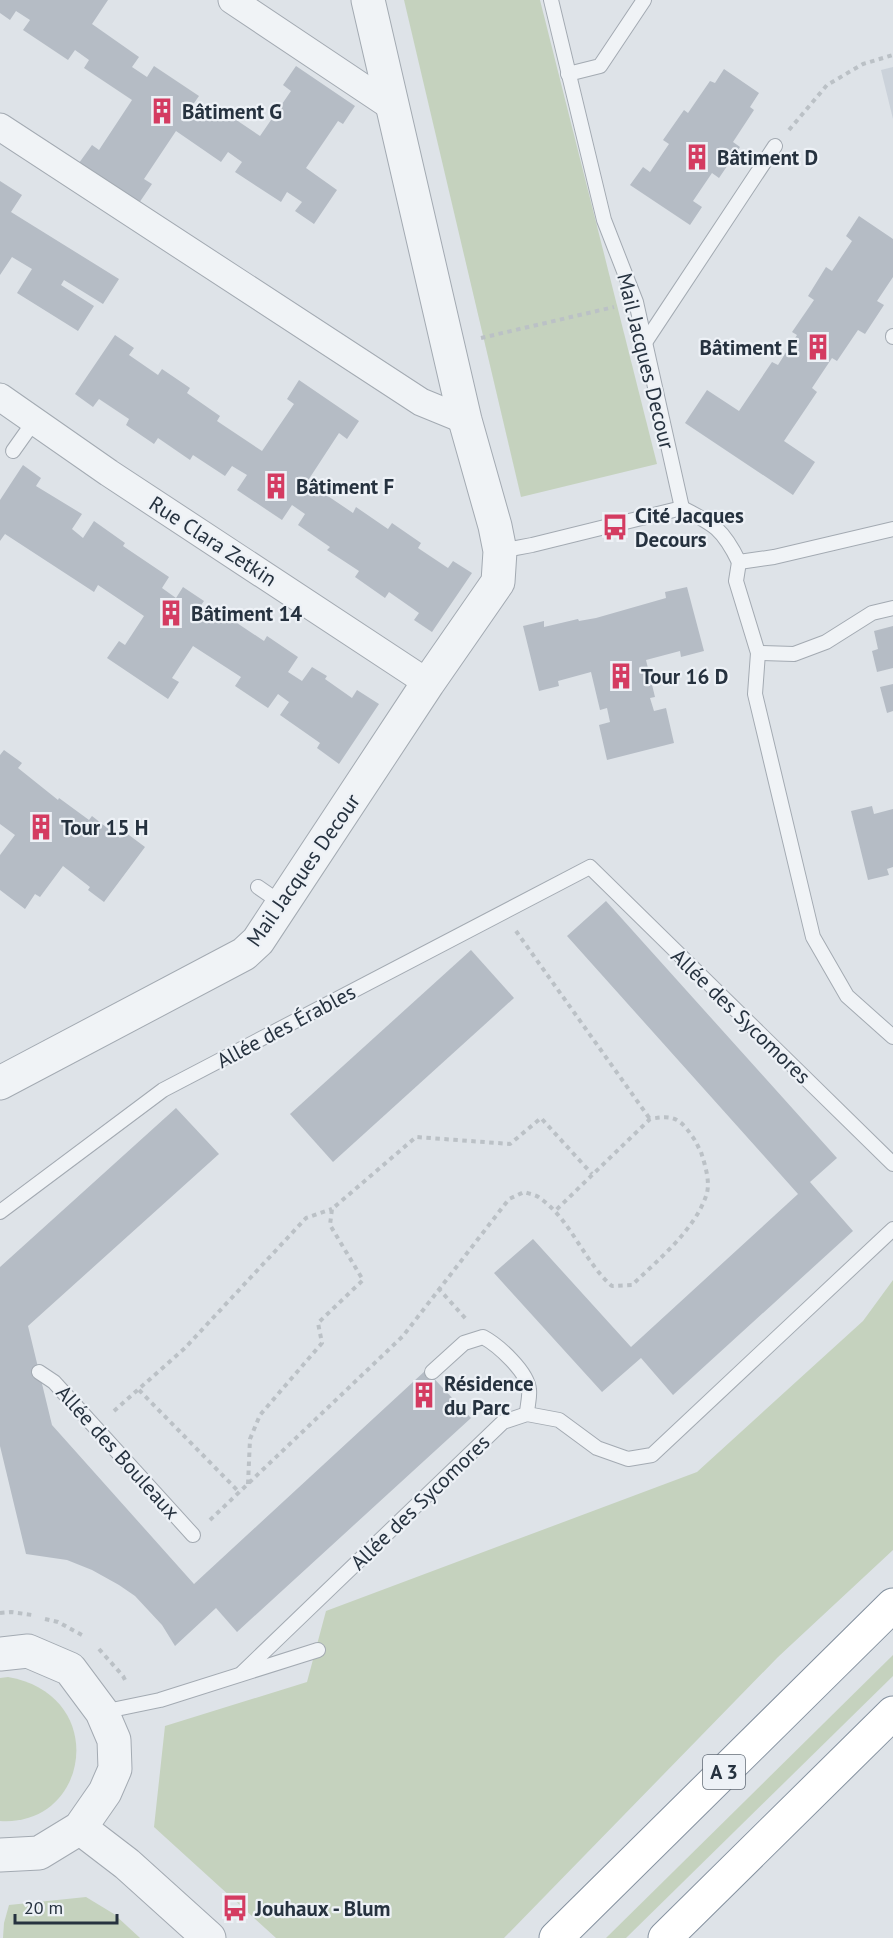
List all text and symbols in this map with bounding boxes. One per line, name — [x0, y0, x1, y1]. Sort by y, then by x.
building icon: Bâtiment G — [147, 96, 177, 126]
place label: Bâtiment G — [182, 98, 282, 125]
building icon: Bâtiment D — [682, 142, 712, 172]
place label: Bâtiment D — [717, 144, 818, 171]
street label: Mail Jacques Decour — [611, 270, 681, 452]
building icon: Bâtiment E — [803, 332, 833, 362]
place label: Bâtiment E — [700, 334, 798, 361]
building icon: Bâtiment F — [261, 471, 291, 501]
place label: Bâtiment F — [296, 473, 394, 500]
street label: Rue Clara Zetkin — [144, 490, 282, 592]
place label: Cité Jacques Decours — [635, 502, 744, 553]
bus stop icon: Cité Jacques Decours — [600, 512, 630, 542]
building icon: Bâtiment 14 — [156, 598, 186, 628]
place label: Bâtiment 14 — [191, 600, 302, 627]
building icon: Tour 16 D — [606, 661, 636, 691]
place label: Tour 16 D — [641, 663, 728, 690]
street label: Mail Jacques Decour — [240, 788, 366, 952]
building icon: Tour 15 H — [26, 812, 56, 842]
place label: Tour 15 H — [61, 814, 148, 841]
street label: Allée des Sycomores — [666, 943, 816, 1089]
street label: Allée des Érables — [212, 978, 360, 1074]
place label: Résidence du Parc — [444, 1370, 534, 1421]
street label: Allée des Bouleaux — [50, 1379, 186, 1525]
building icon: Résidence du Parc — [409, 1380, 439, 1410]
street label: Allée des Sycomores — [345, 1429, 495, 1575]
road number: A 3 — [703, 1755, 745, 1789]
scale bar — [15, 1887, 117, 1925]
bus stop icon: Jouhaux - Blum — [220, 1893, 250, 1923]
place label: Jouhaux - Blum — [254, 1895, 391, 1922]
text: 20 m — [24, 1896, 63, 1919]

